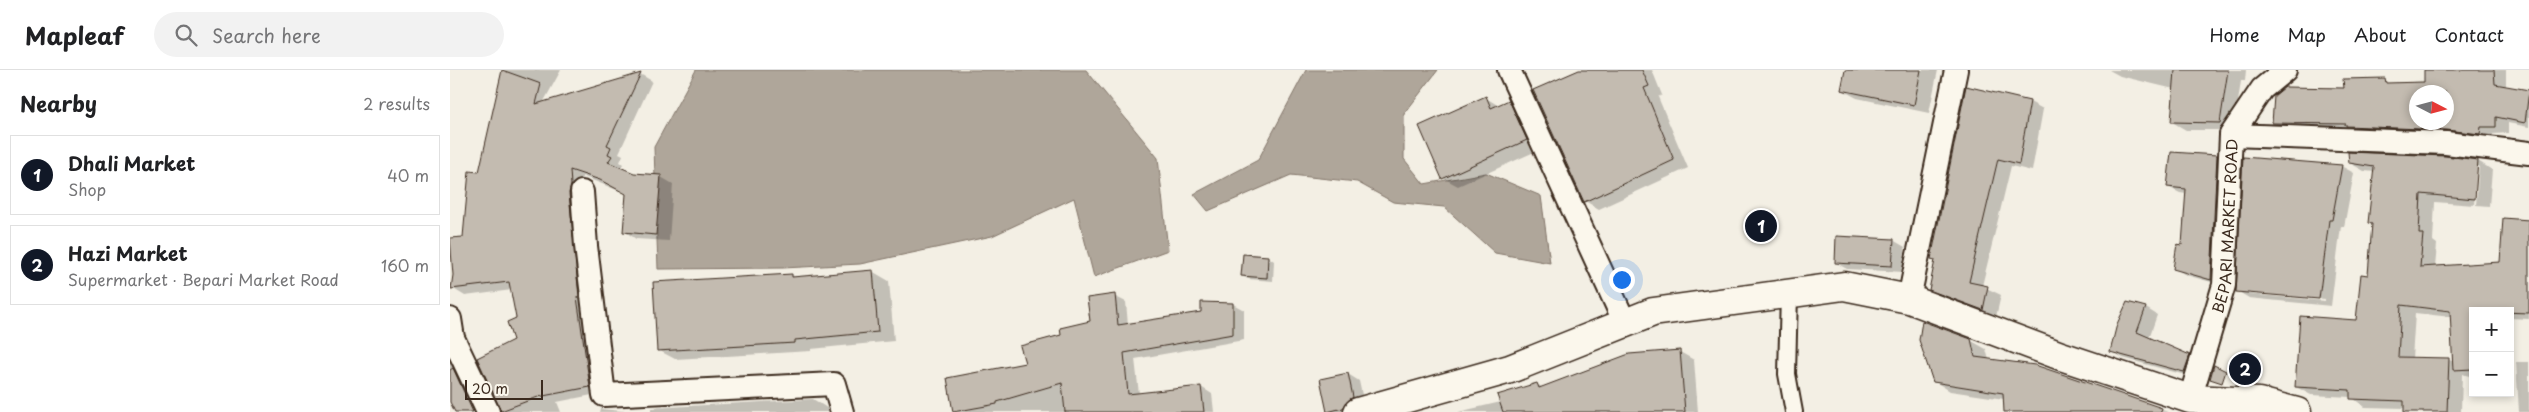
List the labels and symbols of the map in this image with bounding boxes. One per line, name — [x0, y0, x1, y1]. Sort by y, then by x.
north arrow — [2409, 85, 2454, 130]
street label: BEPARI MARKET ROAD — [2205, 138, 2242, 316]
pin: 1 — [1745, 207, 1777, 245]
your location — [1609, 267, 1635, 293]
pin: 2 — [2229, 350, 2261, 388]
scale bar — [465, 377, 542, 400]

